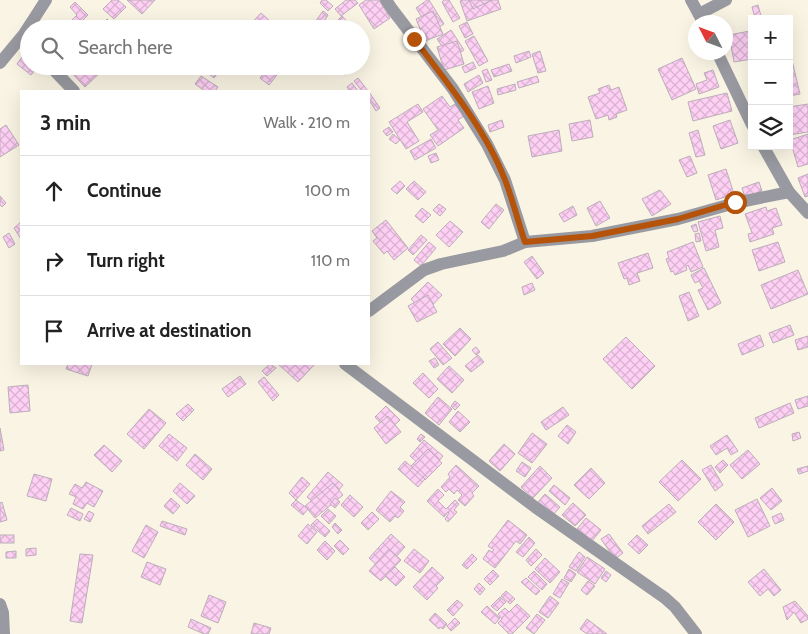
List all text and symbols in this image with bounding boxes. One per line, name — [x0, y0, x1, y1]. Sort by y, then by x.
north arrow — [688, 15, 733, 60]
map controls — [748, 15, 793, 150]
button: + — [748, 15, 793, 60]
search box — [20, 20, 370, 75]
route end — [403, 28, 426, 51]
icon: search — [38, 34, 66, 62]
text: Search here — [78, 36, 172, 59]
button: − — [748, 60, 793, 105]
button: layers — [748, 105, 793, 150]
text: 3 min — [40, 110, 91, 135]
text: Walk · 210 m — [263, 113, 350, 132]
icon: ahead — [40, 177, 68, 205]
text: Continue — [87, 179, 161, 202]
text: 100 m — [305, 181, 350, 200]
route start — [724, 191, 747, 214]
icon: right — [40, 247, 68, 275]
text: Turn right — [87, 249, 165, 272]
text: 110 m — [311, 251, 350, 270]
icon: arrive — [40, 317, 68, 345]
text: Arrive at destination — [87, 319, 251, 342]

